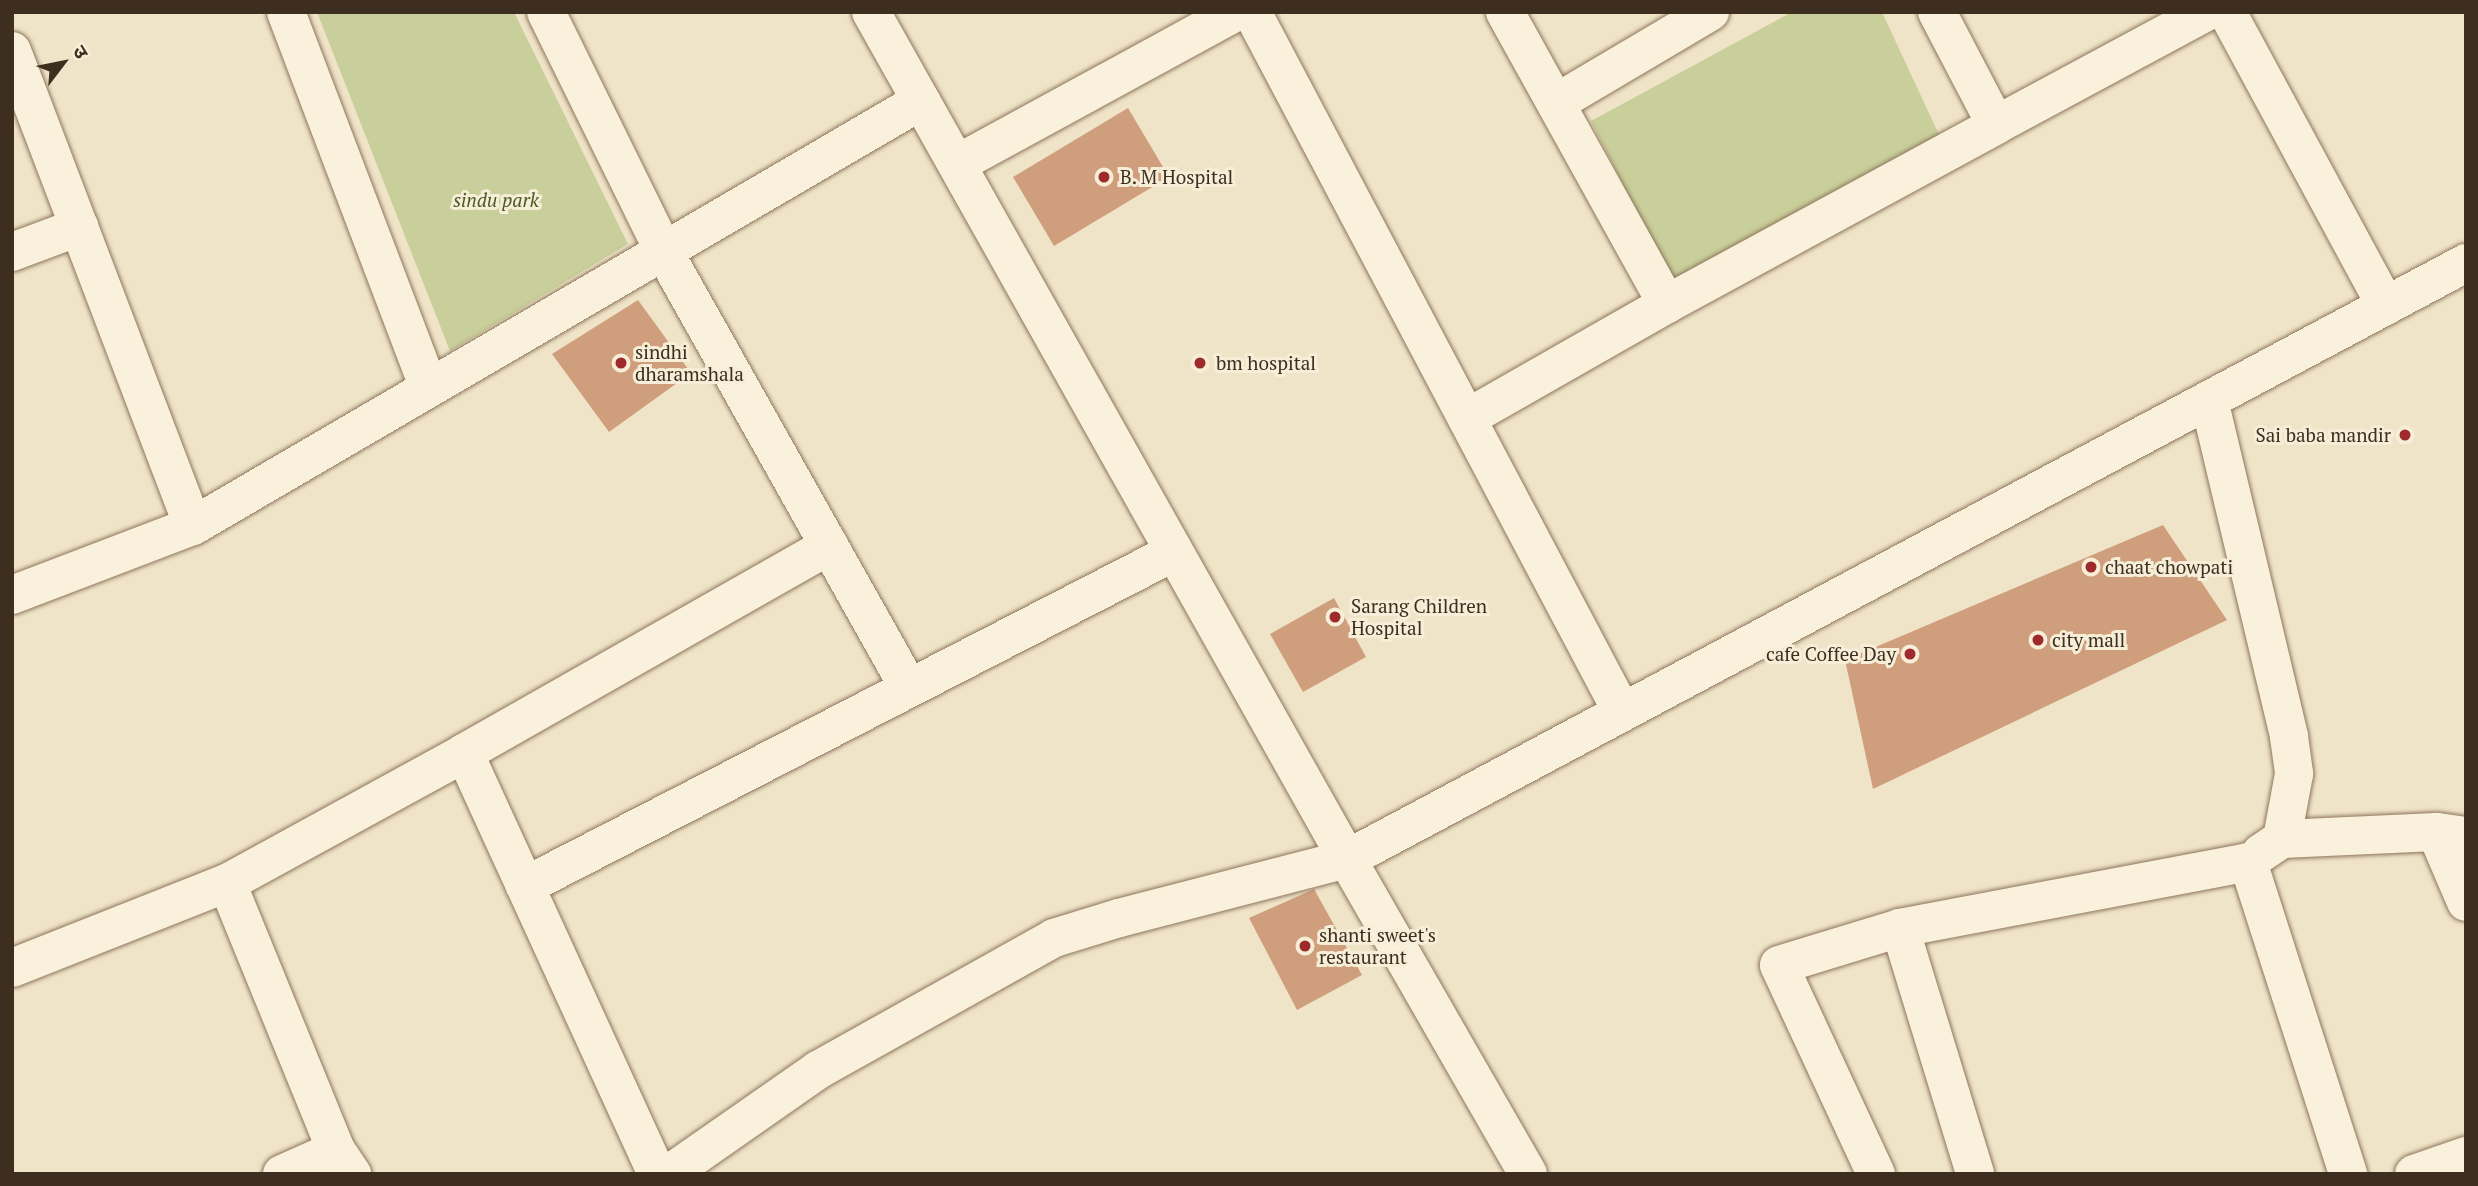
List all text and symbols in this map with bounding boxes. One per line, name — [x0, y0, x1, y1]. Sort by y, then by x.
north arrow — [28, 28, 98, 98]
text: उ — [68, 40, 95, 63]
place label: B. M Hospital — [1120, 166, 1234, 188]
marker: B. M Hospital — [1094, 167, 1114, 187]
park label: sindu park — [453, 189, 539, 211]
place label: sindhi dharamshala — [635, 341, 744, 385]
place label: bm hospital — [1216, 352, 1316, 374]
marker: bm hospital — [1190, 353, 1210, 373]
marker: sindhi dharamshala — [613, 355, 629, 371]
place label: Sai baba mandir — [2256, 424, 2391, 446]
marker: Sai baba mandir — [2397, 427, 2413, 443]
place label: chaat chowpati — [2105, 556, 2233, 578]
marker: chaat chowpati — [2083, 559, 2099, 575]
place label: Sarang Children Hospital — [1351, 595, 1487, 639]
marker: Sarang Children Hospital — [1325, 607, 1345, 627]
place label: city mall — [2052, 629, 2125, 651]
marker: city mall — [2030, 632, 2046, 648]
place label: cafe Coffee Day — [1766, 643, 1896, 665]
marker: cafe Coffee Day — [1902, 646, 1918, 662]
place label: shanti sweet's restaurant — [1319, 924, 1436, 968]
marker: shanti sweet's restaurant — [1297, 938, 1313, 954]

